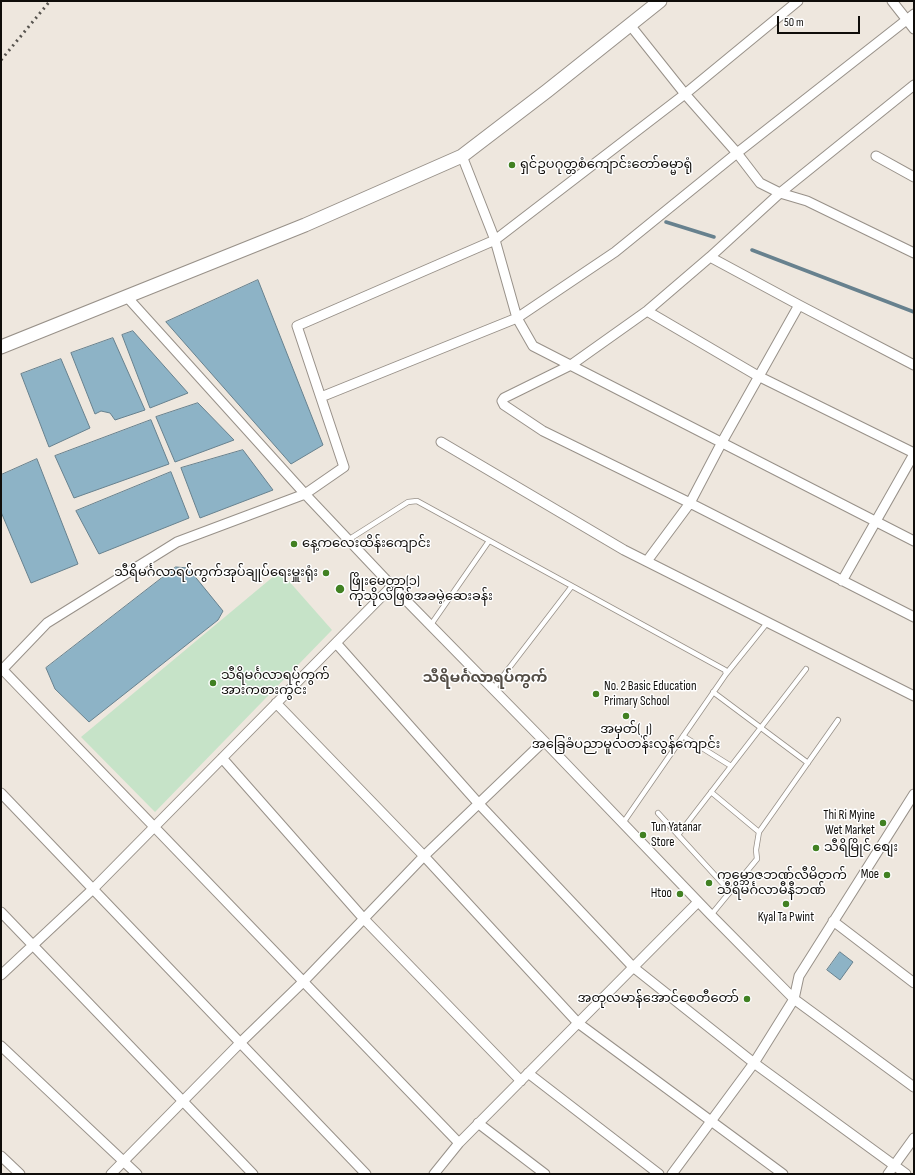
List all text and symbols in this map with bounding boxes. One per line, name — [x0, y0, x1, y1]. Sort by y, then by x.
scale bar — [779, 8, 862, 34]
text: 50 m — [784, 15, 804, 30]
place label: ရှင်ဥပဂုတ္တစံကျောင်းတော်ဓမ္မာရုံ — [520, 157, 692, 173]
marker: ရှင်ဥပဂုတ္တစံကျောင်းတော်ဓမ္မာရုံ — [507, 160, 517, 170]
place label: နေ့ကလေးထိန်းကျောင်း — [302, 536, 431, 552]
marker: နေ့ကလေးထိန်းကျောင်း — [289, 539, 299, 549]
place label: သီရိမင်္ဂလာရပ်ကွက်အုပ်ချုပ်ရေးမှူးရုံး — [114, 565, 318, 581]
marker: သီရိမင်္ဂလာရပ်ကွက်အုပ်ချုပ်ရေးမှူးရုံး — [321, 568, 331, 578]
place label: ဖြိုးမေတ္တာ(၁) ကုသိုလ်ဖြစ်အခမဲ့ဆေးခန်း — [349, 574, 493, 605]
marker: ဖြိုးမေတ္တာ(၁) ကုသိုလ်ဖြစ်အခမဲ့ဆေးခန်း — [334, 583, 346, 595]
place label: သီရိမင်္ဂလာရပ်ကွက် အားကစားကွင်း — [221, 668, 330, 699]
district label: သီရိမင်္ဂလာရပ်ကွက် — [423, 669, 547, 687]
marker: သီရိမင်္ဂလာရပ်ကွက် အားကစားကွင်း — [208, 678, 218, 688]
place label: No. 2 Basic Education Primary School — [604, 679, 697, 710]
marker: No. 2 Basic Education Primary School — [591, 689, 601, 699]
marker: အမှတ်(၂) အခြေခံပညာမူလတန်းလွန်ကျောင်း — [621, 711, 631, 721]
place label: အမှတ်(၂) အခြေခံပညာမူလတန်းလွန်ကျောင်း — [532, 722, 720, 753]
place label: Thi Ri Myine Wet Market — [823, 808, 875, 839]
marker: Thi Ri Myine Wet Market — [878, 818, 888, 828]
place label: Tun Yatanar Store — [651, 820, 701, 851]
marker: Tun Yatanar Store — [638, 830, 648, 840]
place label: သီရိမြိုင် စျေး — [824, 840, 898, 856]
marker: သီရိမြိုင် စျေး — [811, 843, 821, 853]
place label: Moe — [861, 867, 879, 883]
place label: ကမ္ဘောဇဘဏ်လီမိတက် သီရိမင်္ဂလာမီနီဘဏ် — [717, 868, 847, 899]
marker: Moe — [882, 870, 892, 880]
marker: ကမ္ဘောဇဘဏ်လီမိတက် သီရိမင်္ဂလာမီနီဘဏ် — [704, 878, 714, 888]
place label: Htoo — [651, 886, 672, 902]
marker: Htoo — [675, 889, 685, 899]
marker: Kyal Ta Pwint — [781, 899, 791, 909]
place label: Kyal Ta Pwint — [758, 910, 814, 926]
place label: အတုလမာန်အောင်စေတီတော် — [578, 991, 739, 1007]
marker: အတုလမာန်အောင်စေတီတော် — [742, 994, 752, 1004]

